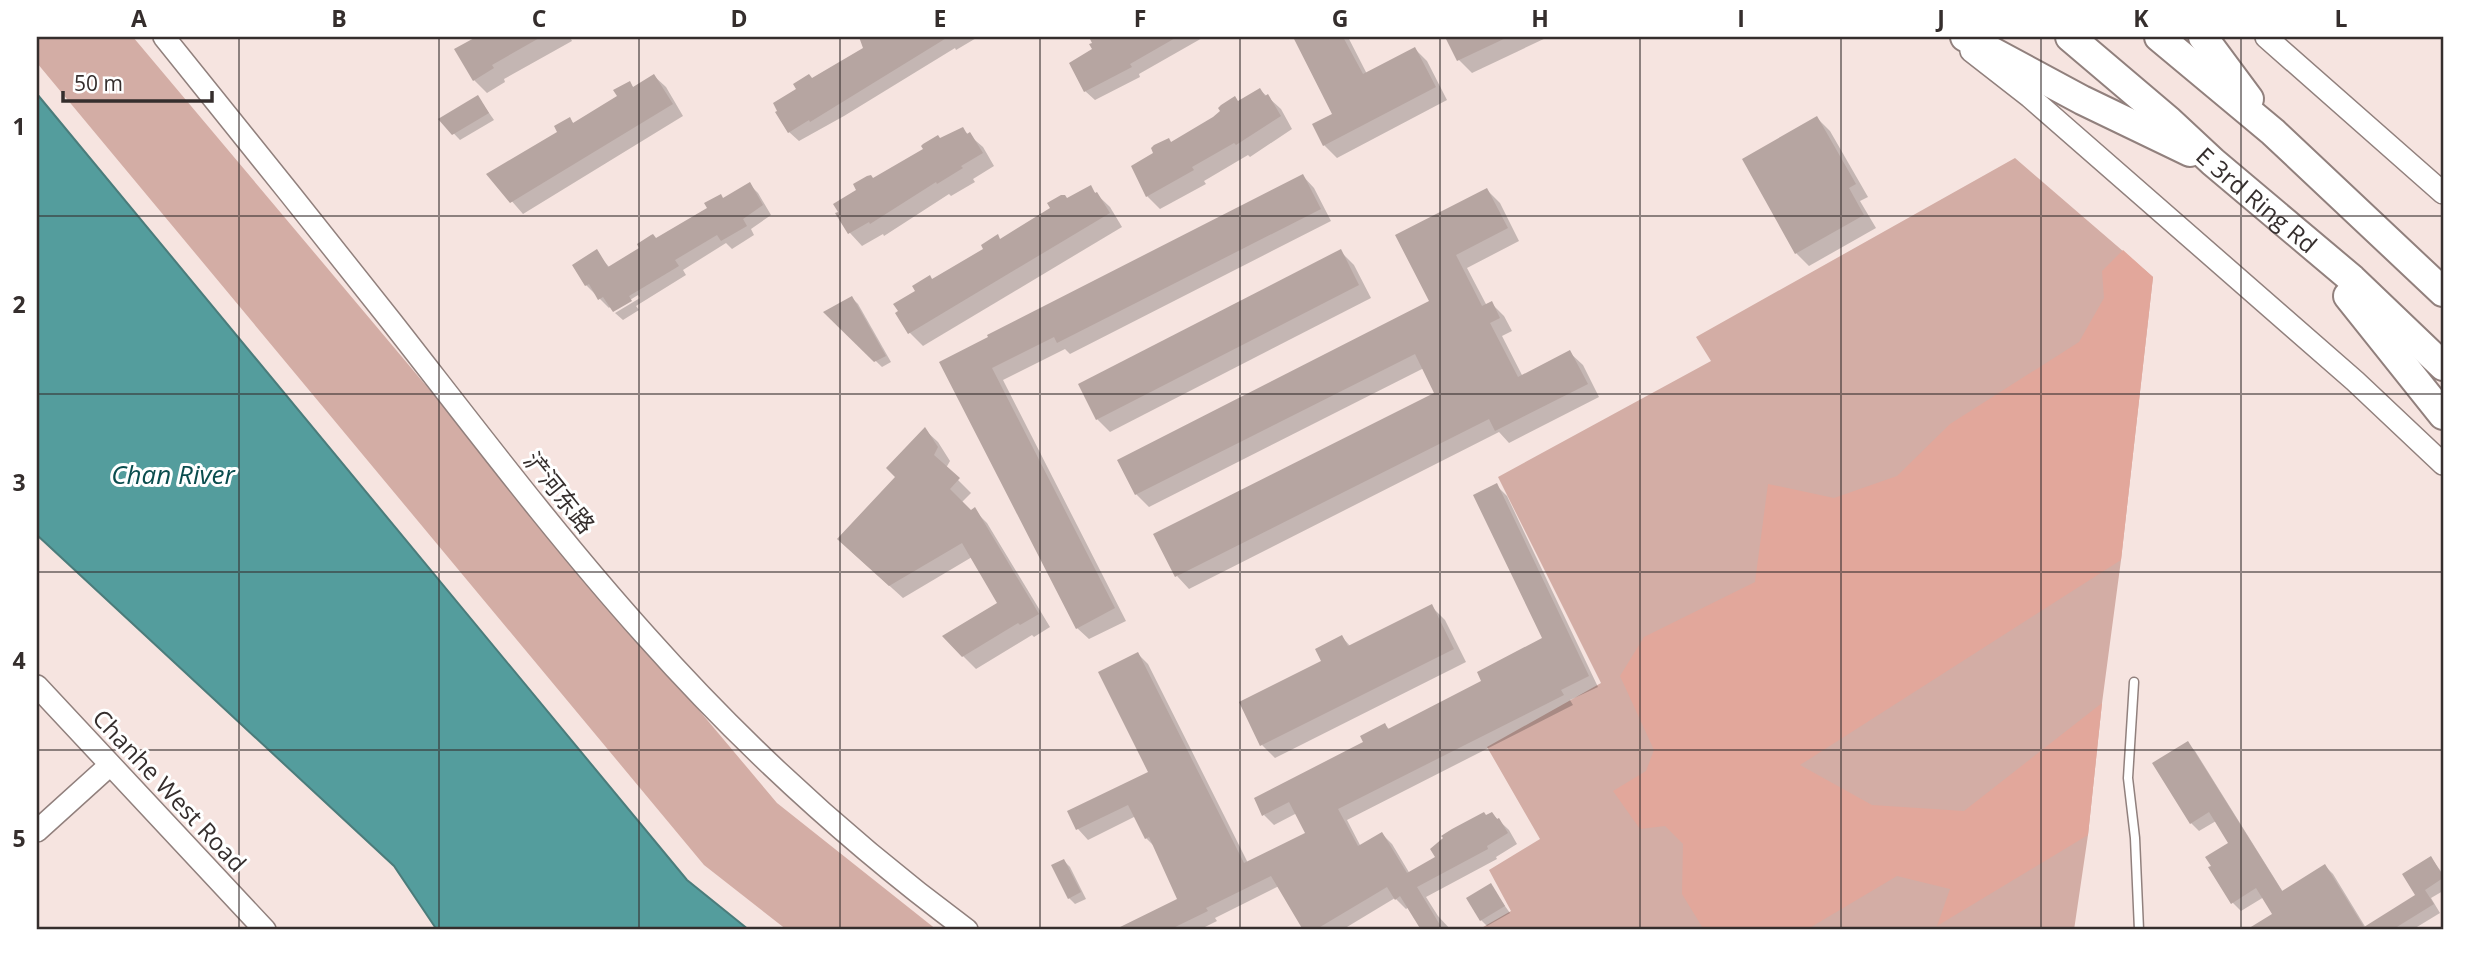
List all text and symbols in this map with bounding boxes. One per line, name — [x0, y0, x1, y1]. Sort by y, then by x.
text: A — [131, 2, 147, 34]
text: B — [331, 2, 347, 34]
text: C — [532, 2, 546, 34]
text: D — [730, 2, 748, 34]
text: E — [934, 2, 946, 34]
text: F — [1134, 2, 1146, 34]
text: G — [1332, 2, 1348, 34]
text: H — [1531, 2, 1549, 34]
text: I — [1737, 2, 1745, 34]
text: J — [1935, 2, 1945, 34]
text: K — [2133, 2, 2149, 34]
text: L — [2335, 2, 2348, 34]
scale bar — [63, 60, 212, 104]
text: 50 m — [74, 69, 123, 97]
text: 1 — [12, 110, 26, 142]
street label: E 3rd Ring Rd — [2190, 139, 2325, 260]
text: 2 — [12, 288, 26, 320]
street label: 浐河东路 — [517, 444, 603, 540]
water label: Chan River — [111, 456, 236, 492]
text: 3 — [12, 466, 26, 498]
text: 4 — [12, 644, 26, 676]
street label: Chanhe West Road — [86, 701, 254, 879]
text: 5 — [12, 822, 26, 854]

